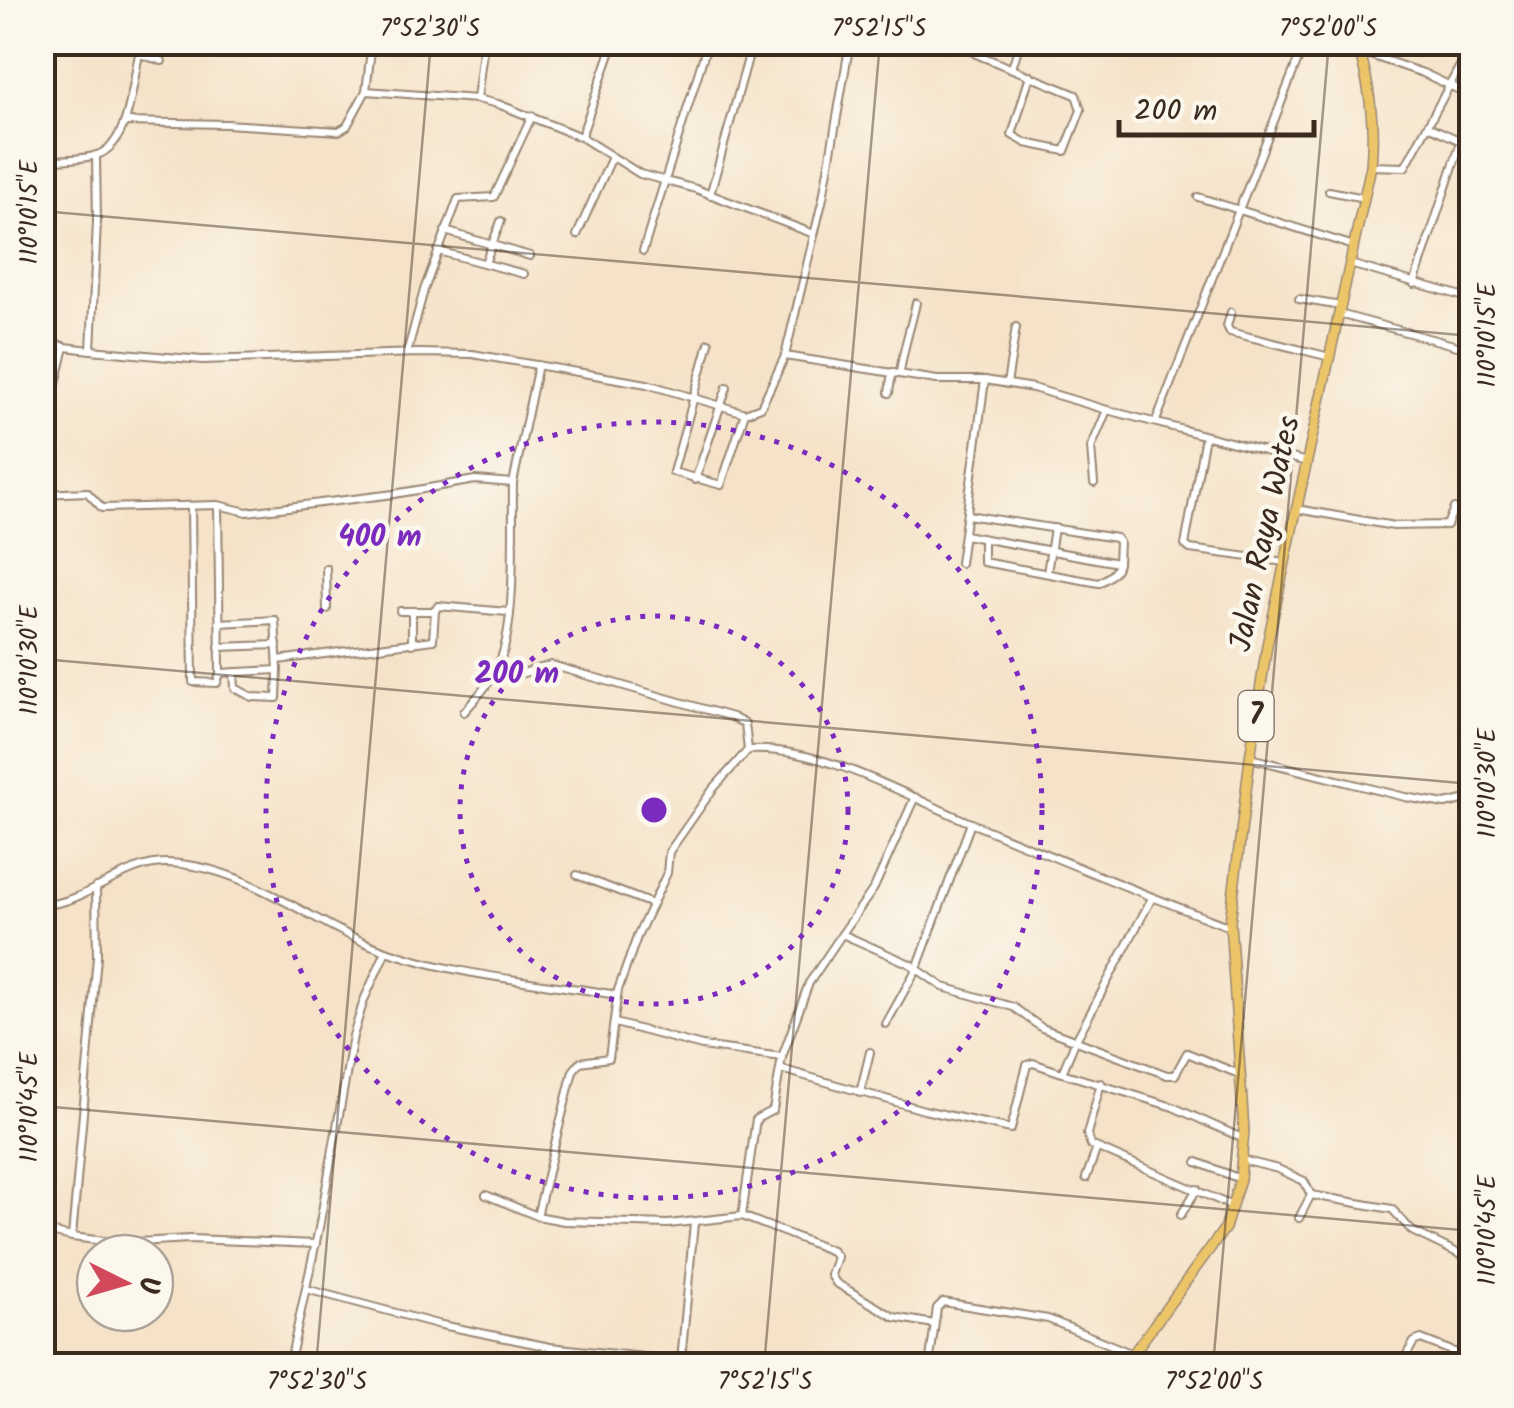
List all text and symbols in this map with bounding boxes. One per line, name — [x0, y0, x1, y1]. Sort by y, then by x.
text: 7°52'30"S — [380, 9, 480, 49]
text: 7°52'15"S — [832, 9, 926, 49]
text: 7°52'00"S — [1279, 9, 1377, 49]
scale bar — [1119, 75, 1314, 137]
text: 200 m — [1134, 88, 1217, 136]
text: 110°10'15"E — [10, 158, 50, 264]
text: 110°10'15"E — [1468, 281, 1508, 387]
street label: Jalan Raya Wates — [1216, 411, 1316, 657]
text: 400 m — [338, 514, 422, 562]
text: 110°10'30"E — [10, 603, 50, 715]
text: 200 m — [475, 651, 559, 699]
road number: 7 — [1238, 691, 1274, 741]
text: 110°10'30"E — [1468, 726, 1508, 838]
centre of rings — [636, 792, 672, 828]
text: 110°10'45"E — [10, 1050, 50, 1162]
text: 110°10'45"E — [1468, 1173, 1508, 1285]
north arrow — [75, 1233, 175, 1333]
text: U — [124, 1275, 171, 1296]
text: 7°52'30"S — [267, 1362, 367, 1402]
text: 7°52'15"S — [718, 1362, 812, 1402]
text: 7°52'00"S — [1165, 1362, 1263, 1402]

